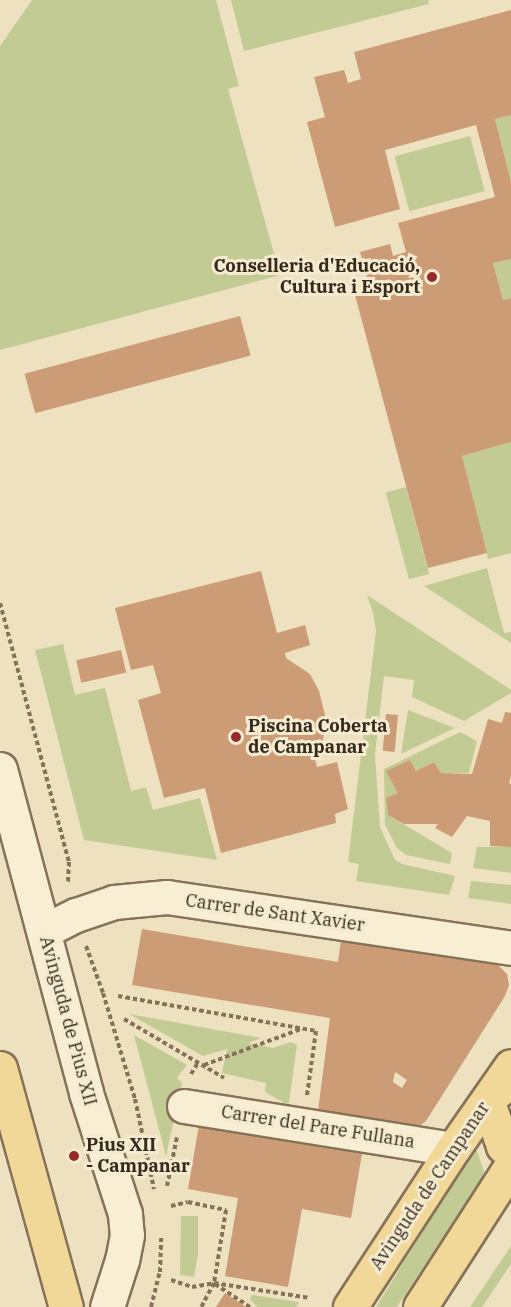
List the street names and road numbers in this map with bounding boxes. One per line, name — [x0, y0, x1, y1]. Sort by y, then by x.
street label: Carrer de Sant Xavier — [184, 890, 366, 936]
street label: Avinguda de Pius XII — [35, 934, 101, 1108]
street label: Avinguda de Campanar — [366, 1098, 494, 1274]
street label: Carrer del Pare Fullana — [220, 1101, 416, 1153]

